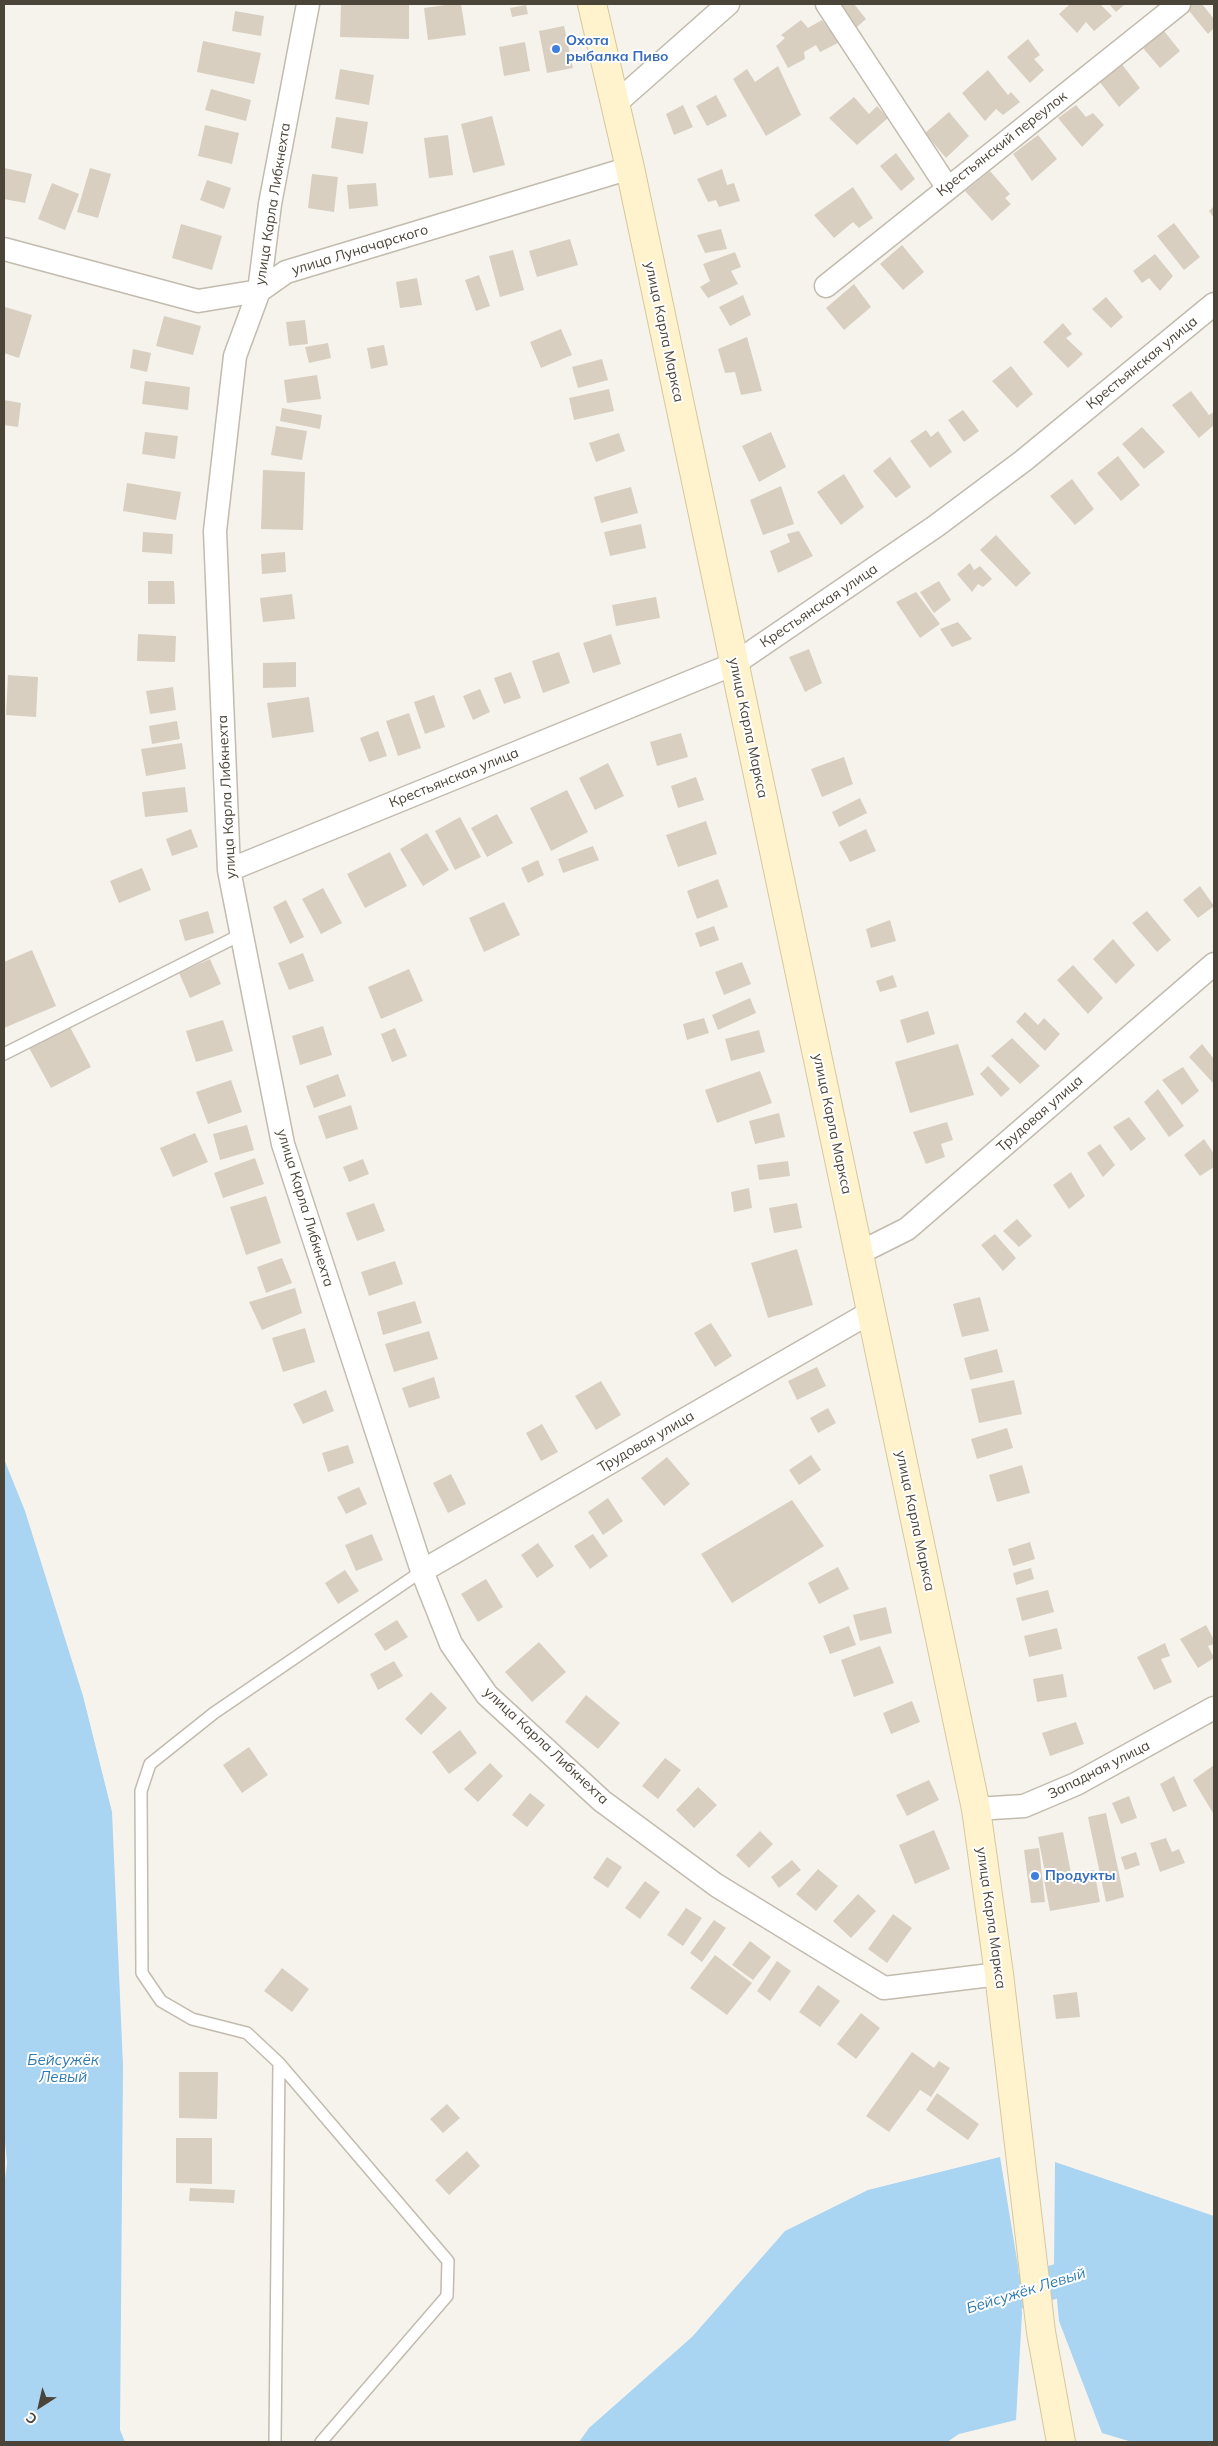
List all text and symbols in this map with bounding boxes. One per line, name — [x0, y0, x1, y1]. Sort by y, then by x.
place label: Охота рыбалка Пиво — [566, 33, 669, 65]
marker: Охота рыбалка Пиво — [550, 43, 562, 55]
street label: Крестьянский переулок — [933, 88, 1071, 200]
street label: улица Карла Либкнехта — [252, 122, 294, 286]
street label: улица Луначарского — [290, 221, 430, 279]
street label: улица Карла Маркса — [641, 260, 687, 404]
street label: Крестьянская улица — [1083, 313, 1201, 413]
street label: Крестьянская улица — [757, 560, 881, 652]
street label: улица Карла Маркса — [725, 656, 771, 800]
street label: улица Карла Либкнехта — [214, 715, 240, 879]
street label: Крестьянская улица — [387, 744, 521, 812]
street label: улица Карла Маркса — [809, 1052, 855, 1196]
street label: Трудовая улица — [994, 1072, 1086, 1156]
street label: улица Карла Либкнехта — [273, 1127, 337, 1289]
street label: Трудовая улица — [595, 1408, 697, 1476]
street label: улица Карла Маркса — [892, 1449, 938, 1593]
street label: улица Карла Либкнехта — [480, 1684, 612, 1808]
street label: Западная улица — [1045, 1737, 1153, 1803]
street label: улица Карла Маркса — [973, 1846, 1009, 1990]
place label: Продукты — [1045, 1868, 1116, 1884]
marker: Продукты — [1029, 1870, 1041, 1882]
water label: Бейсужёк Левый — [27, 2051, 99, 2086]
water label: Бейсужёк Левый — [964, 2264, 1088, 2318]
north arrow — [15, 2381, 65, 2431]
text: С — [22, 2408, 40, 2428]

